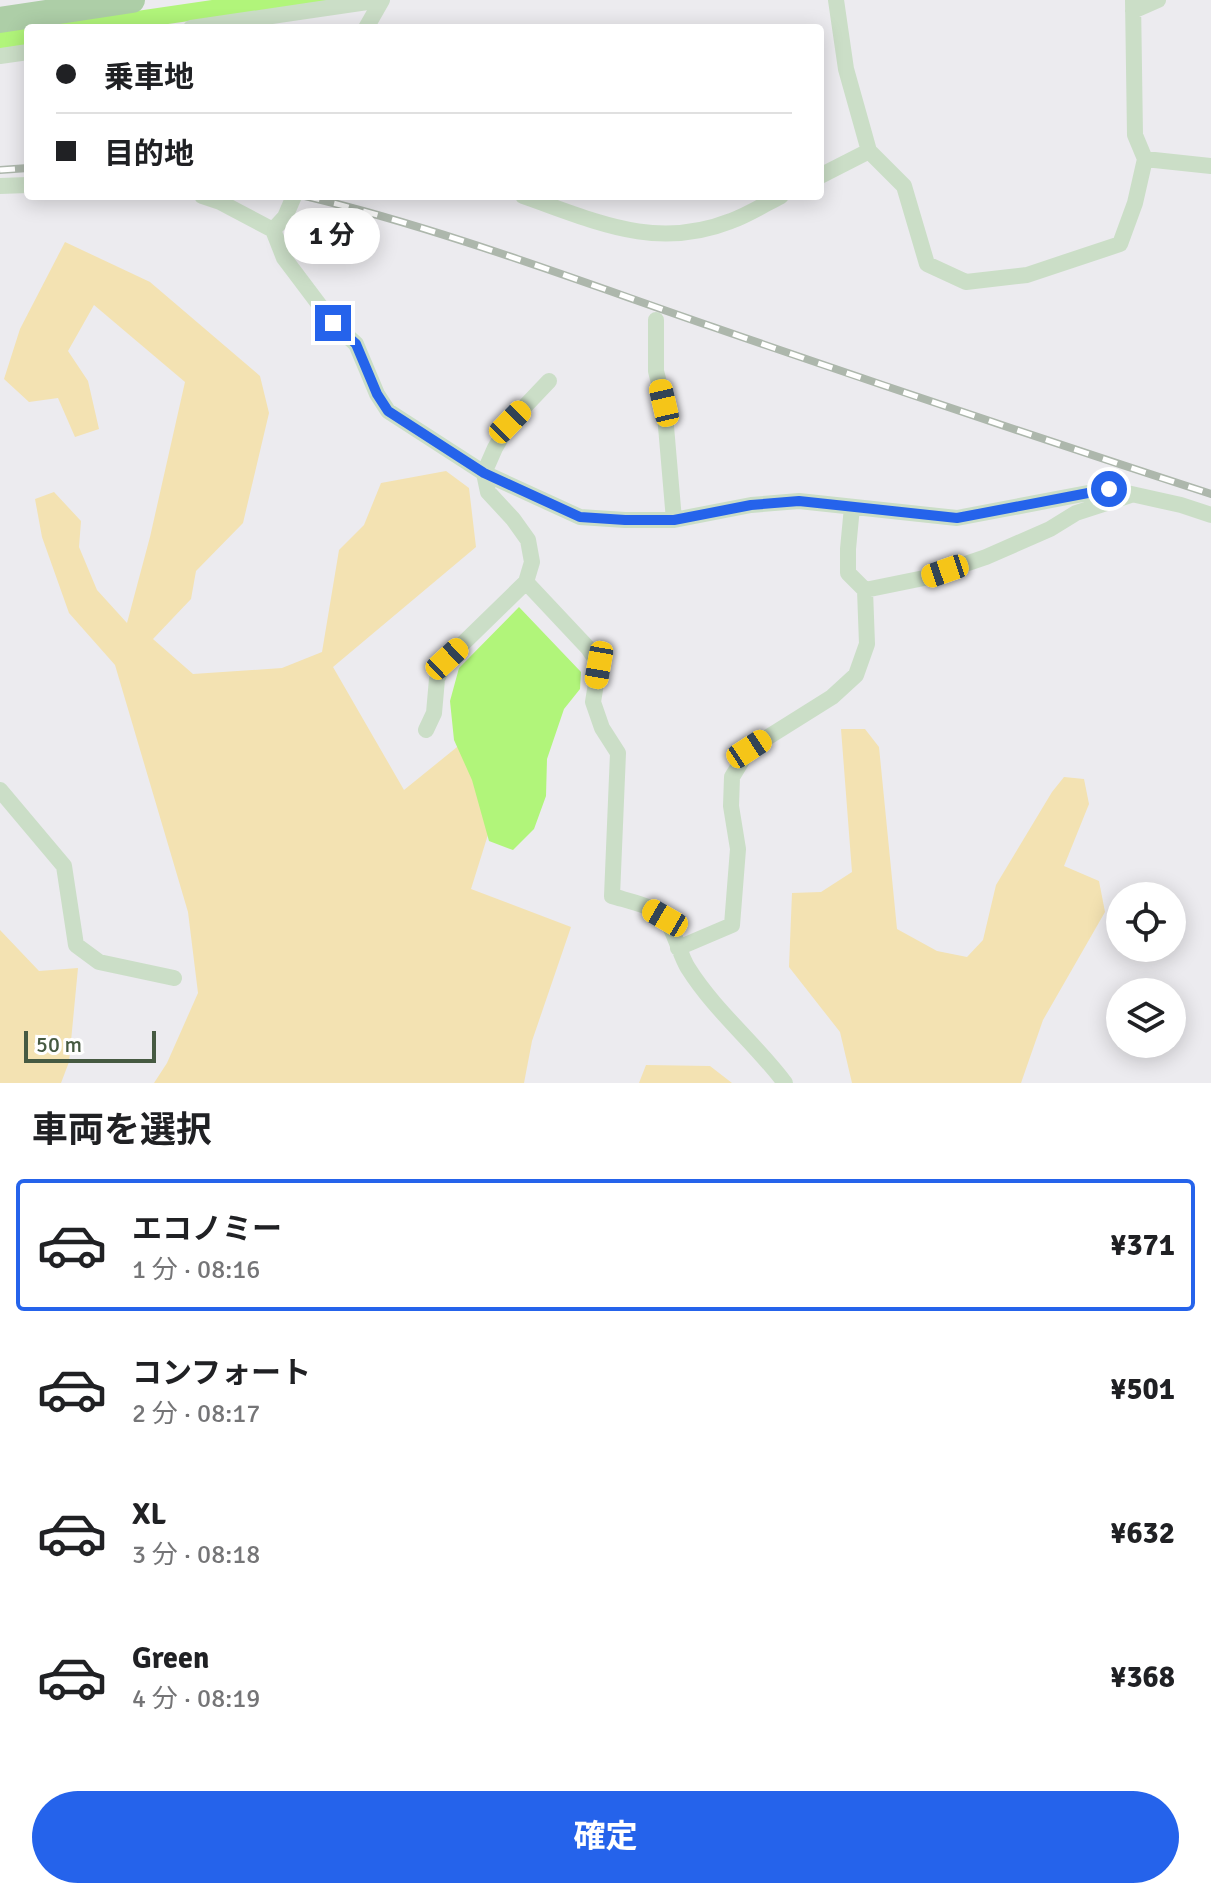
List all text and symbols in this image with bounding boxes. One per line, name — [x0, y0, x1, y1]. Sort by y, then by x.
text: 乗車地 — [104, 59, 194, 96]
text: 目的地 — [104, 136, 194, 173]
callout: 1 分 — [285, 207, 381, 263]
text: 1 分 — [309, 220, 355, 252]
route end — [315, 305, 351, 341]
car — [647, 377, 681, 429]
car — [485, 396, 535, 448]
route start — [1091, 471, 1127, 507]
car — [918, 552, 972, 590]
car — [421, 634, 473, 684]
car — [583, 639, 615, 691]
car — [722, 726, 776, 772]
map controls — [1106, 882, 1186, 1058]
button: locate — [1106, 882, 1186, 962]
car — [638, 896, 692, 940]
button: layers — [1106, 978, 1186, 1058]
scale bar — [24, 1027, 156, 1063]
text: 50 m — [36, 1031, 82, 1058]
text: 車両を選択 — [32, 1108, 212, 1153]
icon: car — [36, 1209, 108, 1281]
text: エコノミー — [132, 1211, 282, 1248]
text: ¥371 — [1110, 1227, 1175, 1264]
text: 1 分 · 08:16 — [132, 1254, 260, 1286]
icon: car — [36, 1353, 108, 1425]
text: コンフォート — [132, 1355, 311, 1392]
text: ¥501 — [1110, 1371, 1175, 1408]
text: 2 分 · 08:17 — [132, 1398, 260, 1430]
text: XL — [132, 1496, 166, 1533]
icon: car — [36, 1497, 108, 1569]
text: ¥632 — [1110, 1515, 1175, 1552]
text: 3 分 · 08:18 — [132, 1539, 260, 1571]
text: Green — [132, 1640, 209, 1677]
icon: car — [36, 1641, 108, 1713]
text: ¥368 — [1110, 1659, 1175, 1696]
text: 4 分 · 08:19 — [132, 1683, 260, 1715]
button: 確定 — [32, 1791, 1179, 1883]

